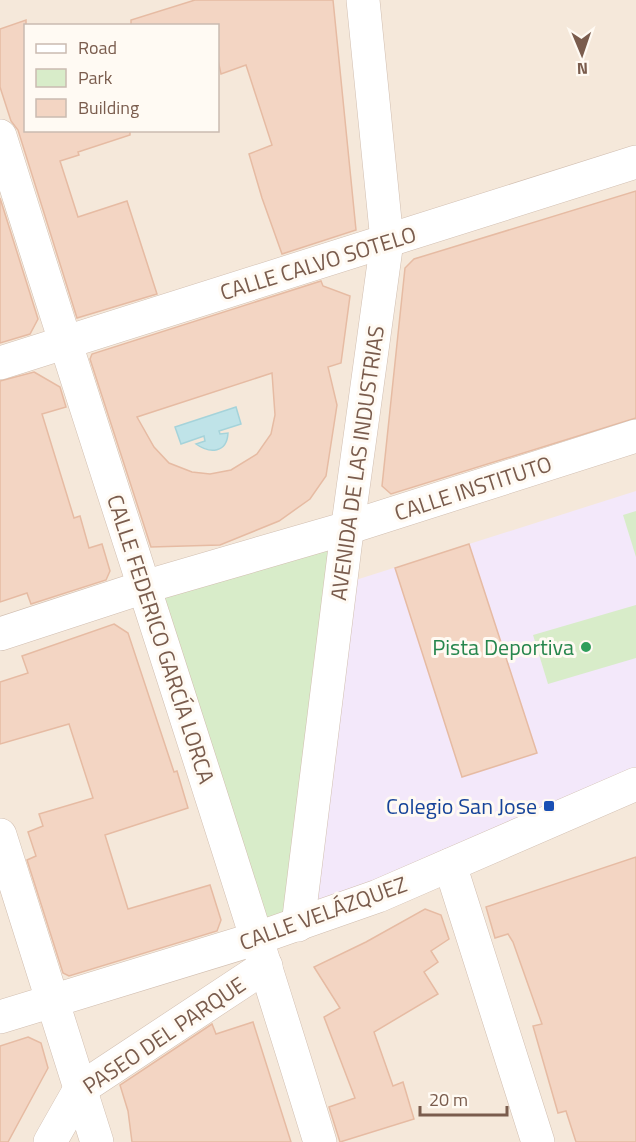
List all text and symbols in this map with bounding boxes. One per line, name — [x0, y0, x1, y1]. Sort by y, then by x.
legend — [24, 24, 219, 132]
north arrow — [552, 24, 612, 84]
text: Road — [78, 34, 117, 61]
text: N — [577, 57, 588, 81]
text: Park — [78, 64, 113, 91]
text: Building — [78, 94, 139, 121]
street label: CALLE CALVO SOTELO — [216, 217, 420, 309]
street label: AVENIDA DE LAS INDUSTRIAS — [321, 323, 393, 603]
street label: CALLE INSTITUTO — [390, 447, 556, 529]
street label: CALLE FEDERICO GARCÍA LORCA — [98, 490, 224, 788]
place label: Pista Deportiva — [432, 630, 574, 664]
marker: Pista Deportiva — [579, 640, 593, 654]
place label: Colegio San Jose — [386, 789, 537, 823]
marker: Colegio San Jose — [542, 799, 556, 813]
street label: CALLE VELÁZQUEZ — [234, 867, 412, 959]
street label: PASEO DEL PARQUE — [76, 968, 252, 1102]
scale bar — [420, 1079, 507, 1117]
text: 20 m — [429, 1086, 468, 1113]

